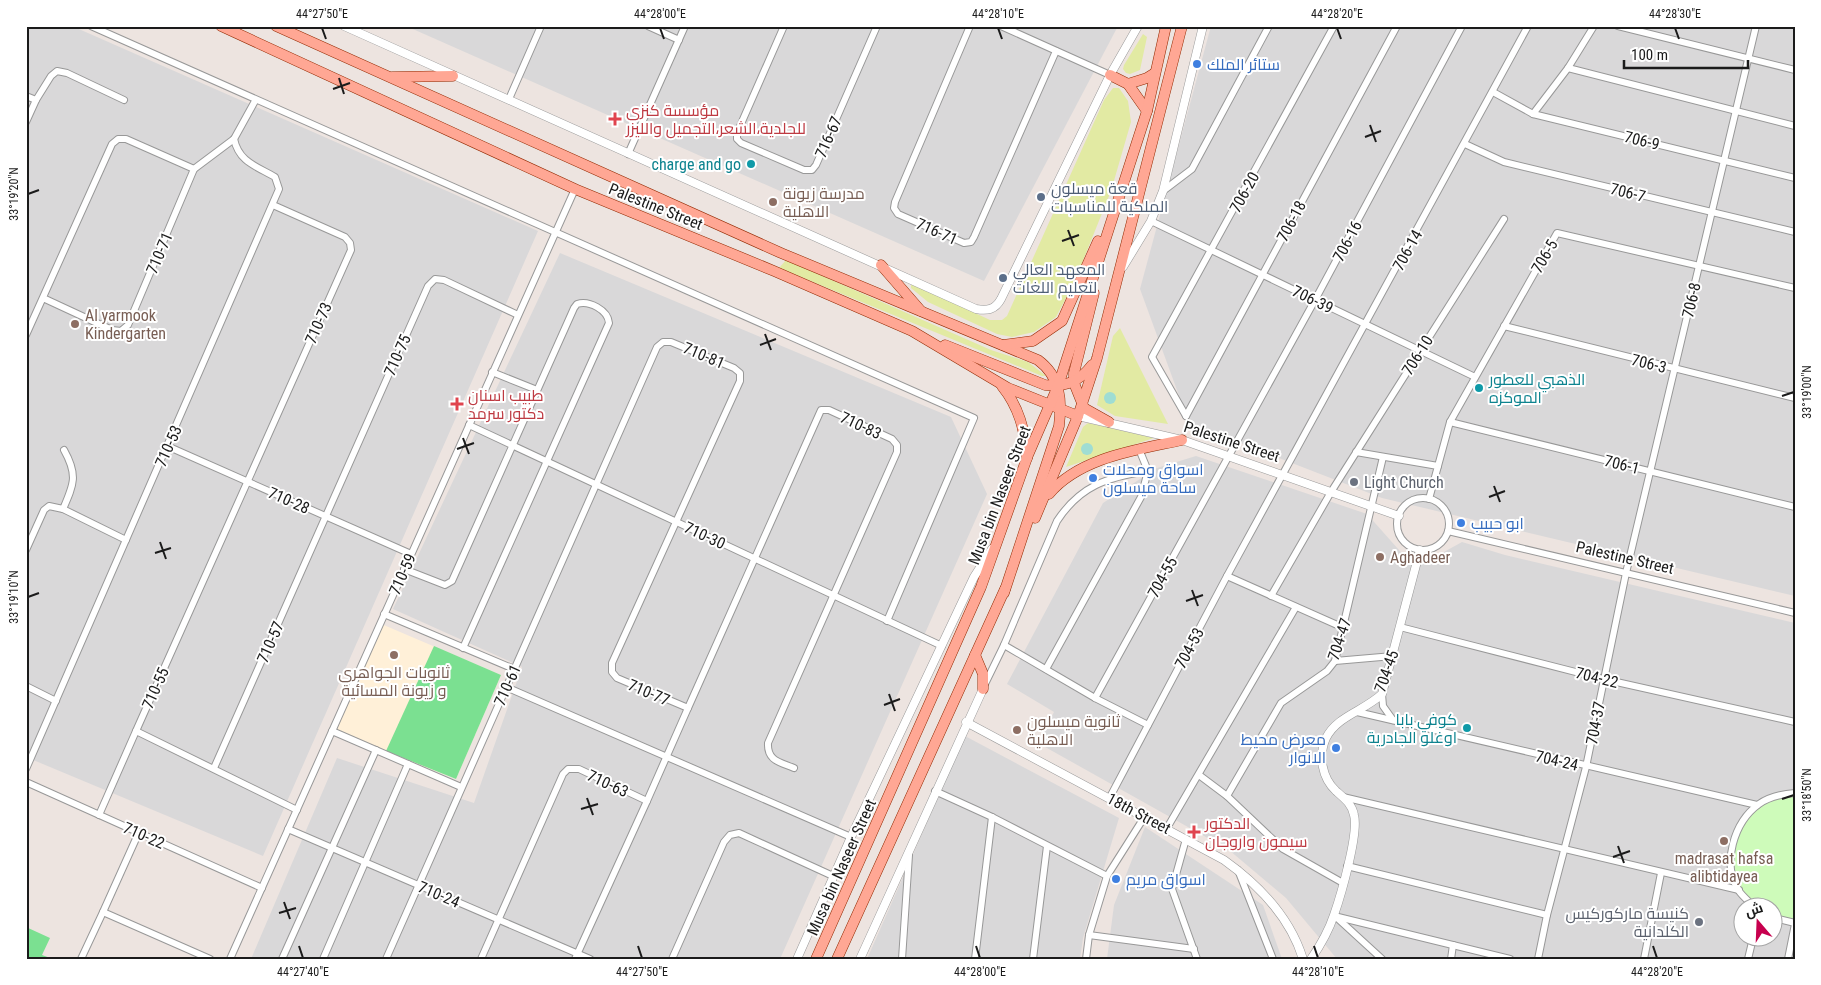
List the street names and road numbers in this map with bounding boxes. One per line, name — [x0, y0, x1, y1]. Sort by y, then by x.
street label: 716-67 — [811, 113, 846, 161]
street label: 706-9 — [1622, 127, 1661, 154]
street label: 706-20 — [1226, 169, 1263, 216]
street label: Palestine Street — [606, 179, 706, 234]
street label: 706-7 — [1608, 179, 1648, 206]
street label: 706-18 — [1273, 198, 1310, 245]
street label: 716-71 — [913, 214, 961, 249]
street label: 706-16 — [1329, 218, 1366, 265]
street label: 706-14 — [1389, 227, 1426, 274]
street label: 710-71 — [142, 229, 177, 277]
street label: 706-5 — [1527, 236, 1562, 276]
street label: 706-39 — [1289, 281, 1336, 318]
street label: 706-8 — [1678, 281, 1705, 320]
street label: 710-73 — [301, 299, 336, 347]
street label: 710-75 — [380, 331, 415, 379]
street label: 706-10 — [1398, 332, 1437, 379]
street label: 710-81 — [680, 338, 728, 373]
street label: 706-3 — [1629, 350, 1668, 377]
street label: 710-83 — [837, 408, 885, 443]
street label: Palestine Street — [1181, 417, 1282, 466]
street label: 710-53 — [151, 422, 186, 470]
street label: Musa bin Naseer Street — [964, 423, 1035, 567]
street label: 706-1 — [1602, 451, 1641, 478]
street label: 710-28 — [265, 483, 313, 518]
street label: 710-30 — [681, 518, 729, 553]
street label: Palestine Street — [1574, 537, 1676, 578]
street label: 710-59 — [385, 550, 420, 598]
street label: 704-55 — [1144, 554, 1181, 601]
street label: 704-47 — [1324, 615, 1355, 663]
street label: 710-57 — [253, 618, 288, 666]
street label: 704-53 — [1171, 625, 1208, 672]
street label: 704-45 — [1370, 647, 1403, 695]
street label: 710-61 — [490, 661, 525, 709]
street label: 704-22 — [1573, 663, 1620, 692]
street label: 710-55 — [138, 664, 173, 712]
street label: 710-77 — [625, 675, 673, 710]
street label: 704-37 — [1582, 700, 1609, 746]
street label: 704-24 — [1534, 746, 1580, 775]
street label: 710-63 — [584, 766, 632, 801]
street label: 18th Street — [1104, 789, 1174, 838]
street label: Musa bin Naseer Street — [803, 796, 880, 938]
street label: 710-22 — [120, 818, 168, 853]
street label: 710-24 — [415, 877, 463, 912]

